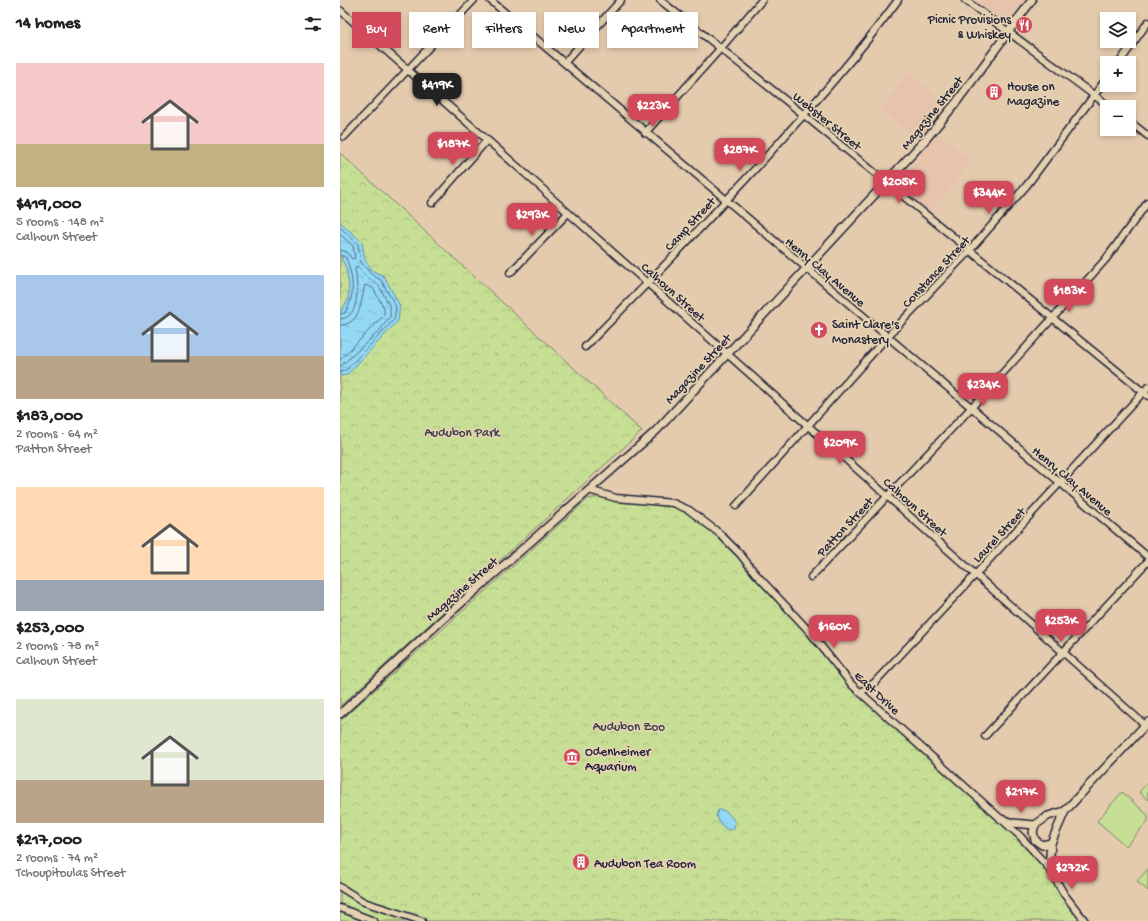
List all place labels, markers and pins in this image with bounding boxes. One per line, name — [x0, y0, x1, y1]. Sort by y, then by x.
place label: Picnic Provisions & Whiskey — [927, 13, 1012, 43]
restaurant icon: Picnic Provisions & Whiskey — [1014, 15, 1034, 35]
pin: $419K — [409, 73, 465, 107]
place label: House on Magazine — [1007, 80, 1060, 110]
building icon: House on Magazine — [984, 82, 1004, 102]
pin: $223K — [625, 94, 681, 128]
pin: $187K — [425, 132, 481, 166]
pin: $287K — [712, 138, 768, 172]
pin: $205K — [871, 170, 927, 204]
pin: $344K — [961, 181, 1017, 215]
pin: $293K — [504, 203, 560, 237]
pin: $183K — [1041, 279, 1097, 313]
place label: Saint Clare's Monastery — [832, 318, 900, 348]
church icon: Saint Clare's Monastery — [809, 320, 829, 340]
pin: $234K — [955, 373, 1011, 407]
pin: $209K — [812, 431, 868, 465]
pin: $253K — [1033, 609, 1089, 643]
pin: $160K — [806, 615, 862, 649]
place label: Odenheimer Aquarium — [585, 745, 652, 775]
museum icon: Odenheimer Aquarium — [562, 747, 582, 767]
pin: $217K — [993, 780, 1049, 814]
building icon: Audubon Tea Room — [571, 852, 591, 872]
pin: $272K — [1044, 856, 1100, 890]
place label: Audubon Tea Room — [594, 857, 696, 872]

